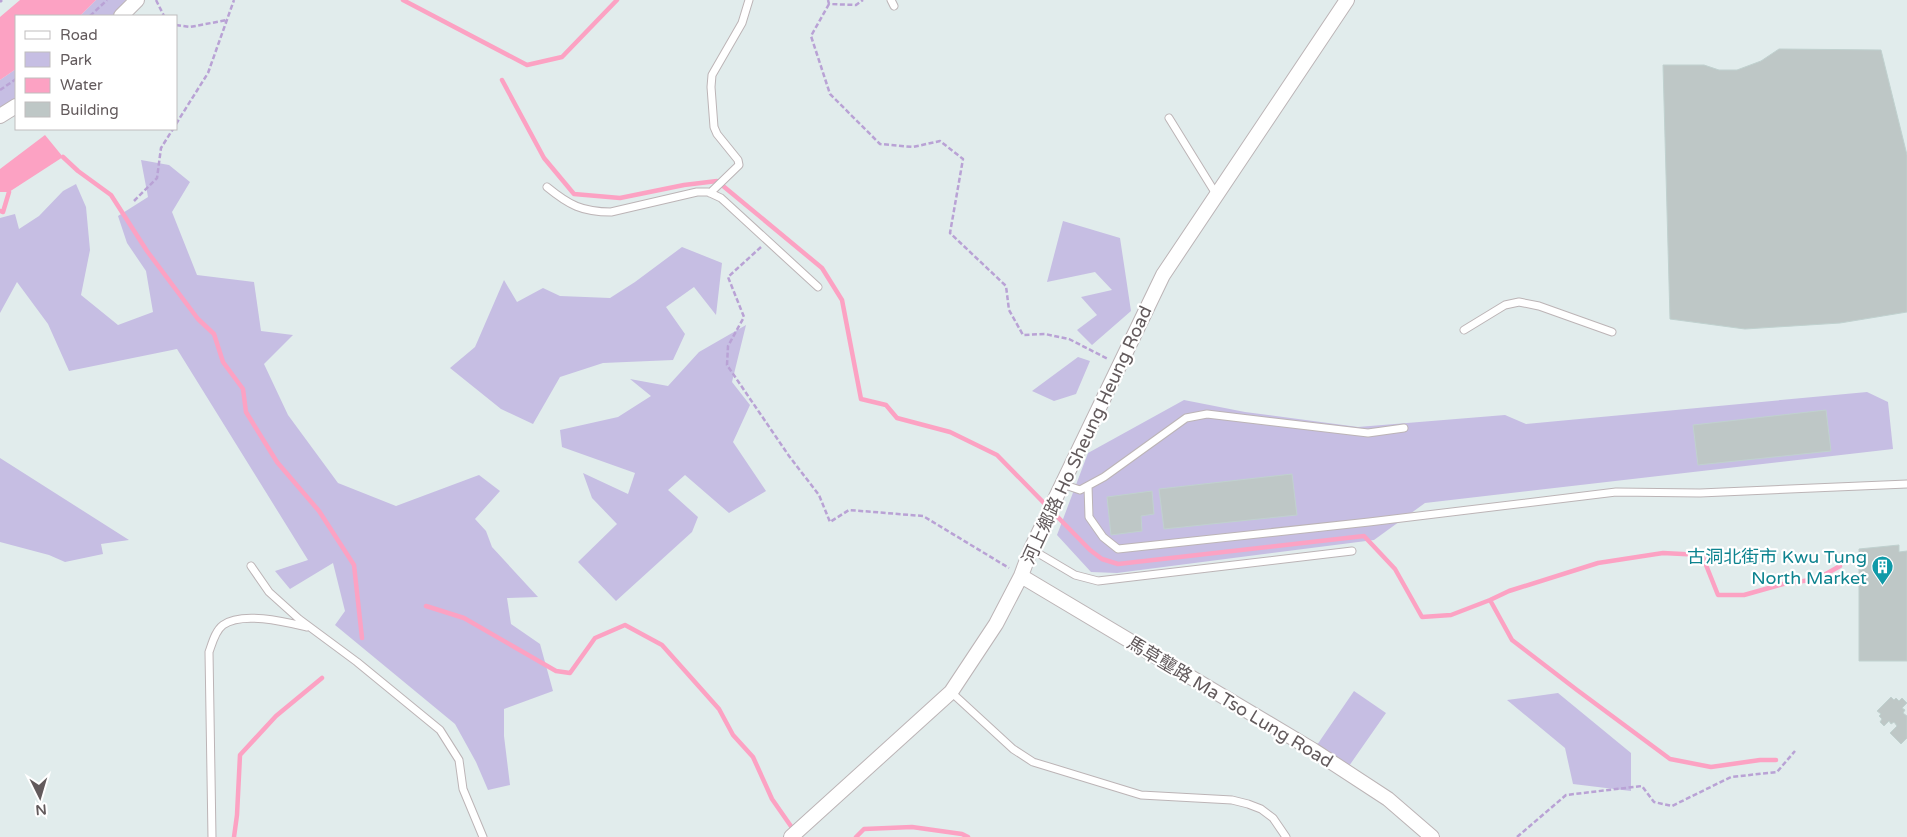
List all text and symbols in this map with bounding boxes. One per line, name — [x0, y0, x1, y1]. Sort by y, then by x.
legend — [15, 15, 178, 130]
text: Road — [60, 26, 98, 44]
text: Park — [60, 51, 92, 69]
text: Water — [60, 76, 103, 94]
text: Building — [60, 101, 119, 119]
street label: 河上鄉路 Ho Sheung Heung Road — [1017, 302, 1157, 568]
place label: 古洞北街市 Kwu Tung North Market — [1687, 546, 1867, 589]
building icon: 古洞北街市 Kwu Tung North Market — [1871, 555, 1895, 586]
street label: 馬草壟路 Ma Tso Lung Road — [1123, 632, 1337, 772]
north arrow — [15, 772, 65, 822]
text: N — [35, 800, 47, 818]

